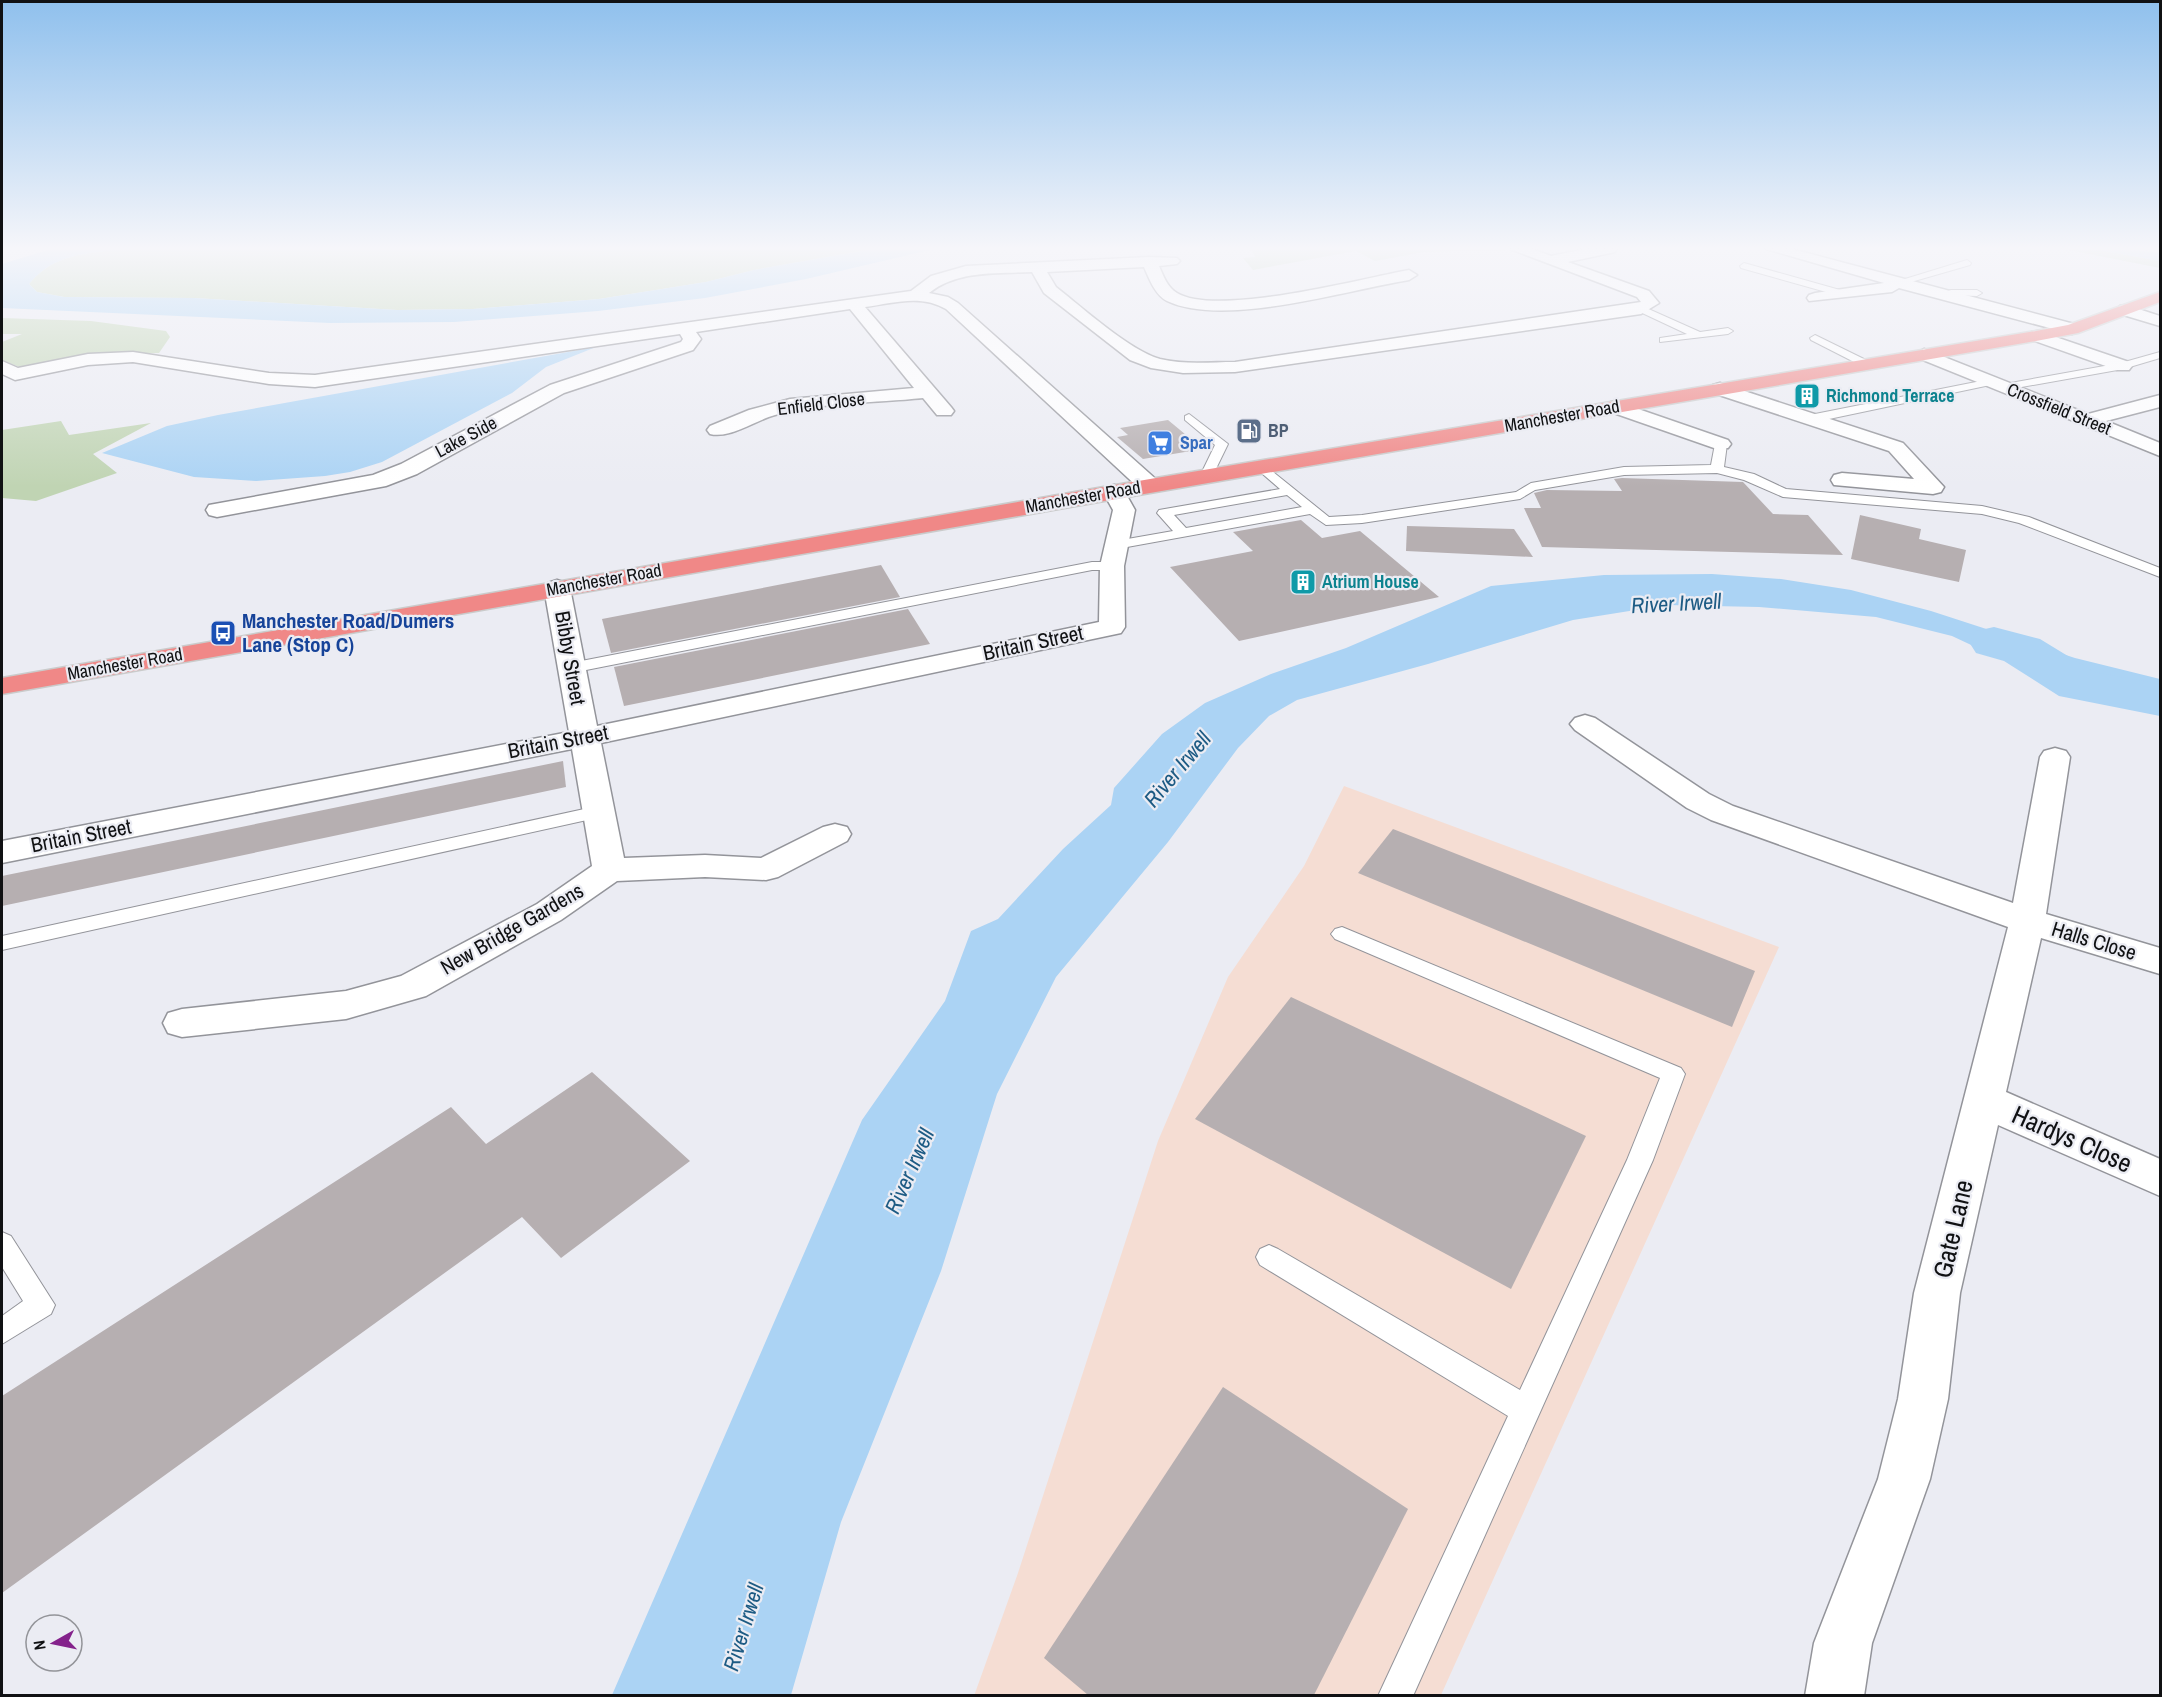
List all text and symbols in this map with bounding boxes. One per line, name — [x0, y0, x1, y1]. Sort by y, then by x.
street label: Crossfield Street — [2004, 376, 2115, 441]
building icon: Richmond Terrace — [1792, 381, 1822, 411]
place label: Richmond Terrace — [1826, 383, 1955, 408]
street label: Enfield Close — [776, 386, 866, 421]
street label: Manchester Road — [1502, 393, 1621, 438]
street label: Lake Side — [431, 410, 501, 463]
fuel station icon: BP — [1234, 416, 1264, 446]
place label: BP — [1268, 418, 1289, 443]
supermarket icon: Spar — [1145, 428, 1175, 458]
place label: Spar — [1180, 430, 1213, 455]
street label: Manchester Road — [1023, 474, 1142, 519]
street label: Manchester Road — [544, 557, 663, 602]
building icon: Atrium House — [1288, 567, 1318, 597]
place label: Atrium House — [1322, 569, 1419, 594]
water label: River Irwell — [1630, 586, 1723, 620]
place label: Manchester Road/Dumers Lane (Stop C) — [242, 606, 454, 659]
street label: Bibby Street — [548, 609, 593, 707]
bus stop icon: Manchester Road/Dumers Lane (Stop C) — [208, 618, 238, 648]
street label: Britain Street — [980, 618, 1086, 667]
street label: Manchester Road — [65, 641, 184, 686]
street label: Britain Street — [505, 718, 611, 765]
water label: River Irwell — [1137, 724, 1218, 813]
street label: Britain Street — [28, 812, 134, 859]
street label: New Bridge Gardens — [435, 876, 589, 981]
street label: Halls Close — [2048, 914, 2140, 967]
street label: Hardys Close — [2007, 1097, 2138, 1181]
water label: River Irwell — [877, 1123, 941, 1218]
street label: Gate Lane — [1924, 1176, 1981, 1281]
water label: River Irwell — [715, 1579, 771, 1675]
north arrow — [24, 1613, 84, 1673]
text: N — [28, 1639, 51, 1652]

